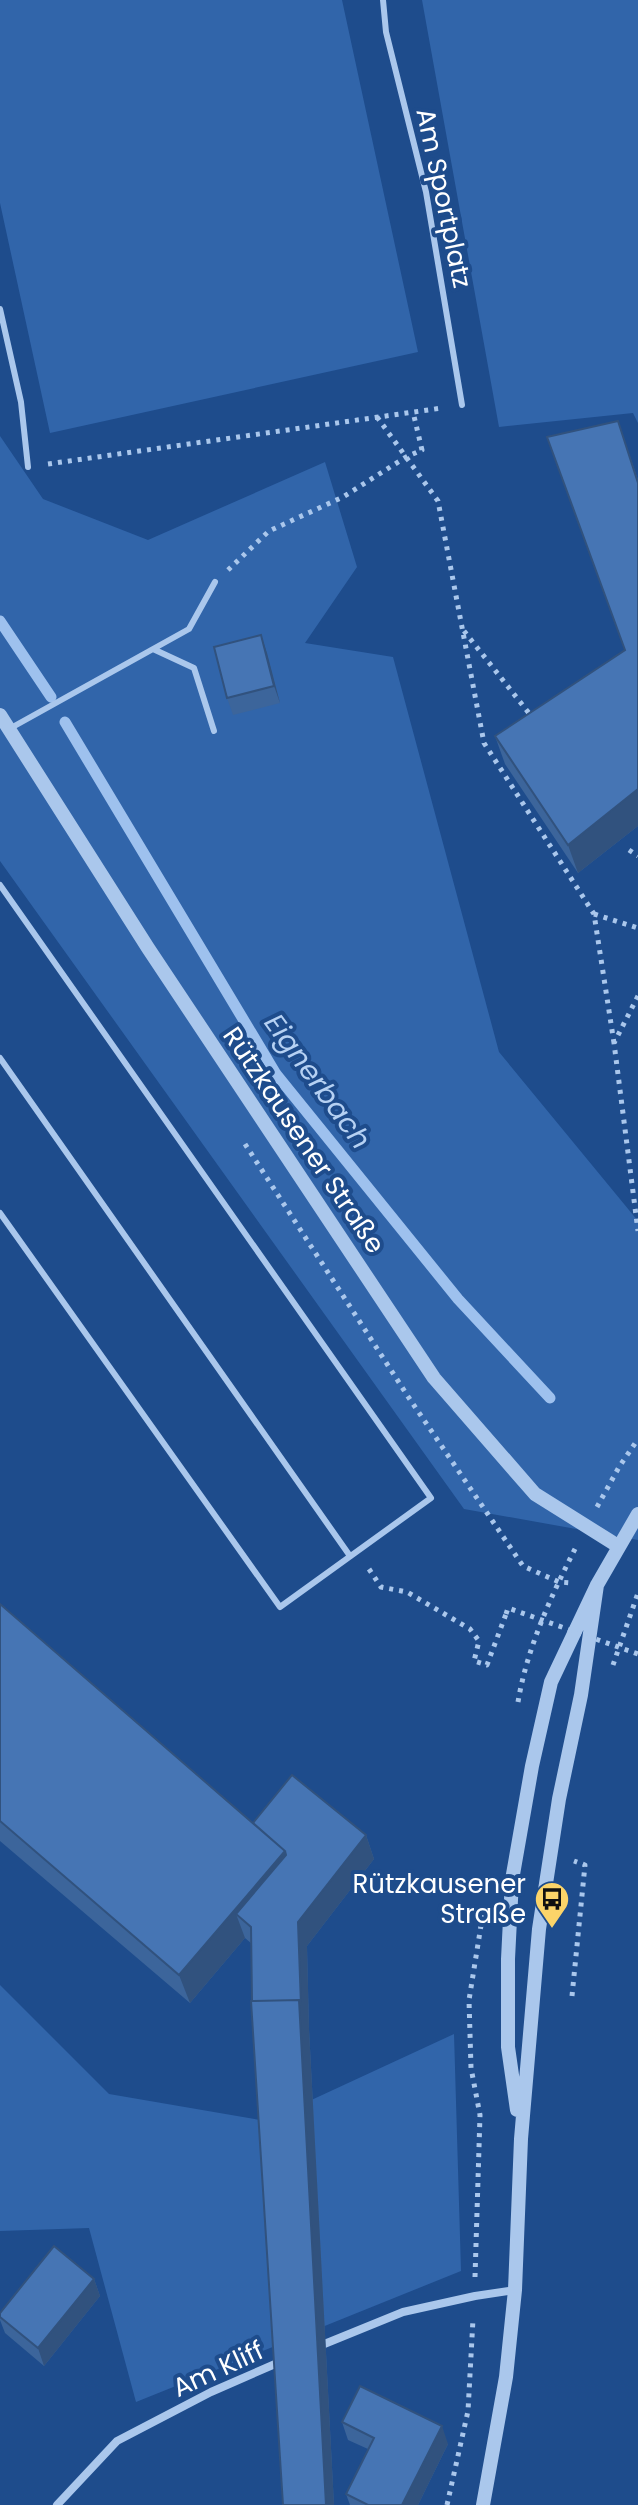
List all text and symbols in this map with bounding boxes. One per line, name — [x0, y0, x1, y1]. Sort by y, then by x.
street label: Am Sportplatz — [407, 105, 481, 291]
water label: Eignerbach — [255, 1006, 380, 1157]
street label: Rützkausener Straße — [215, 1020, 393, 1260]
place label: Rützkausener Straße — [353, 1866, 526, 1932]
bus stop icon: Rützkausener Straße — [533, 1880, 571, 1930]
street label: Am Kliff — [167, 2332, 269, 2406]

